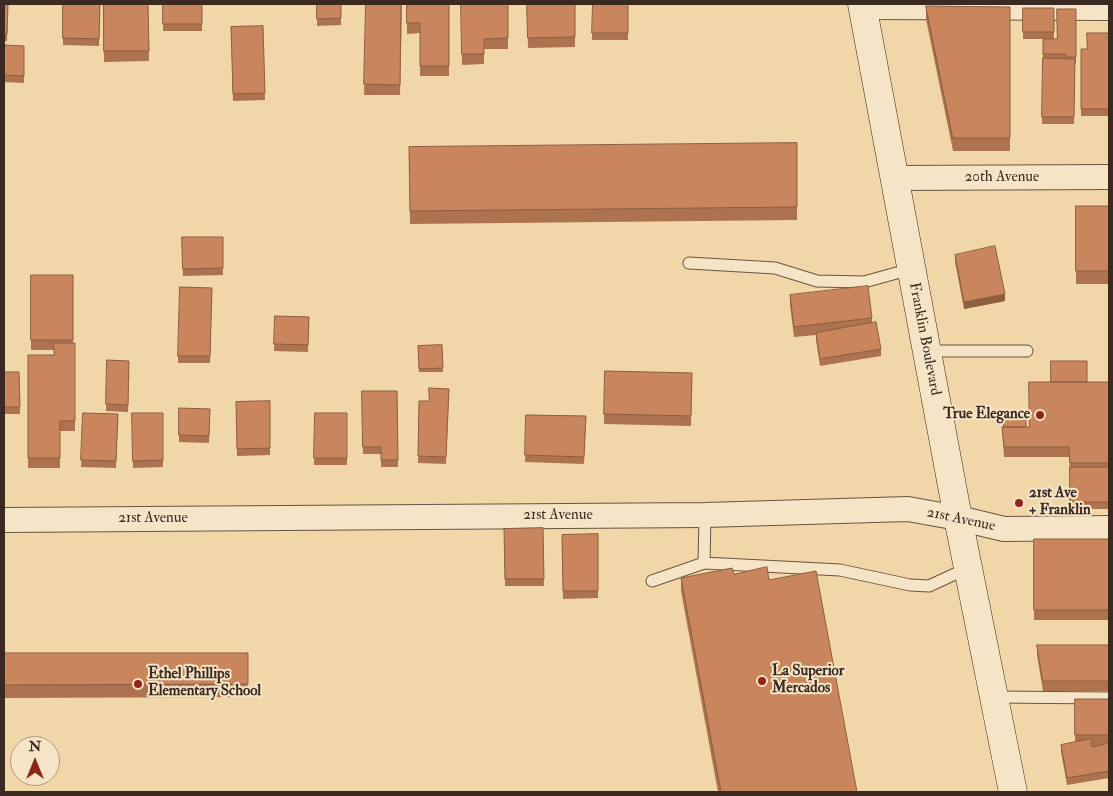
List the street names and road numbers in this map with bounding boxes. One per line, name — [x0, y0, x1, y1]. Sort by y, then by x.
street label: 20th Avenue — [965, 169, 1039, 187]
street label: Franklin Boulevard — [904, 281, 944, 397]
street label: 21st Avenue — [925, 504, 997, 536]
street label: 21st Avenue — [523, 507, 593, 525]
street label: 21st Avenue — [118, 510, 188, 528]

